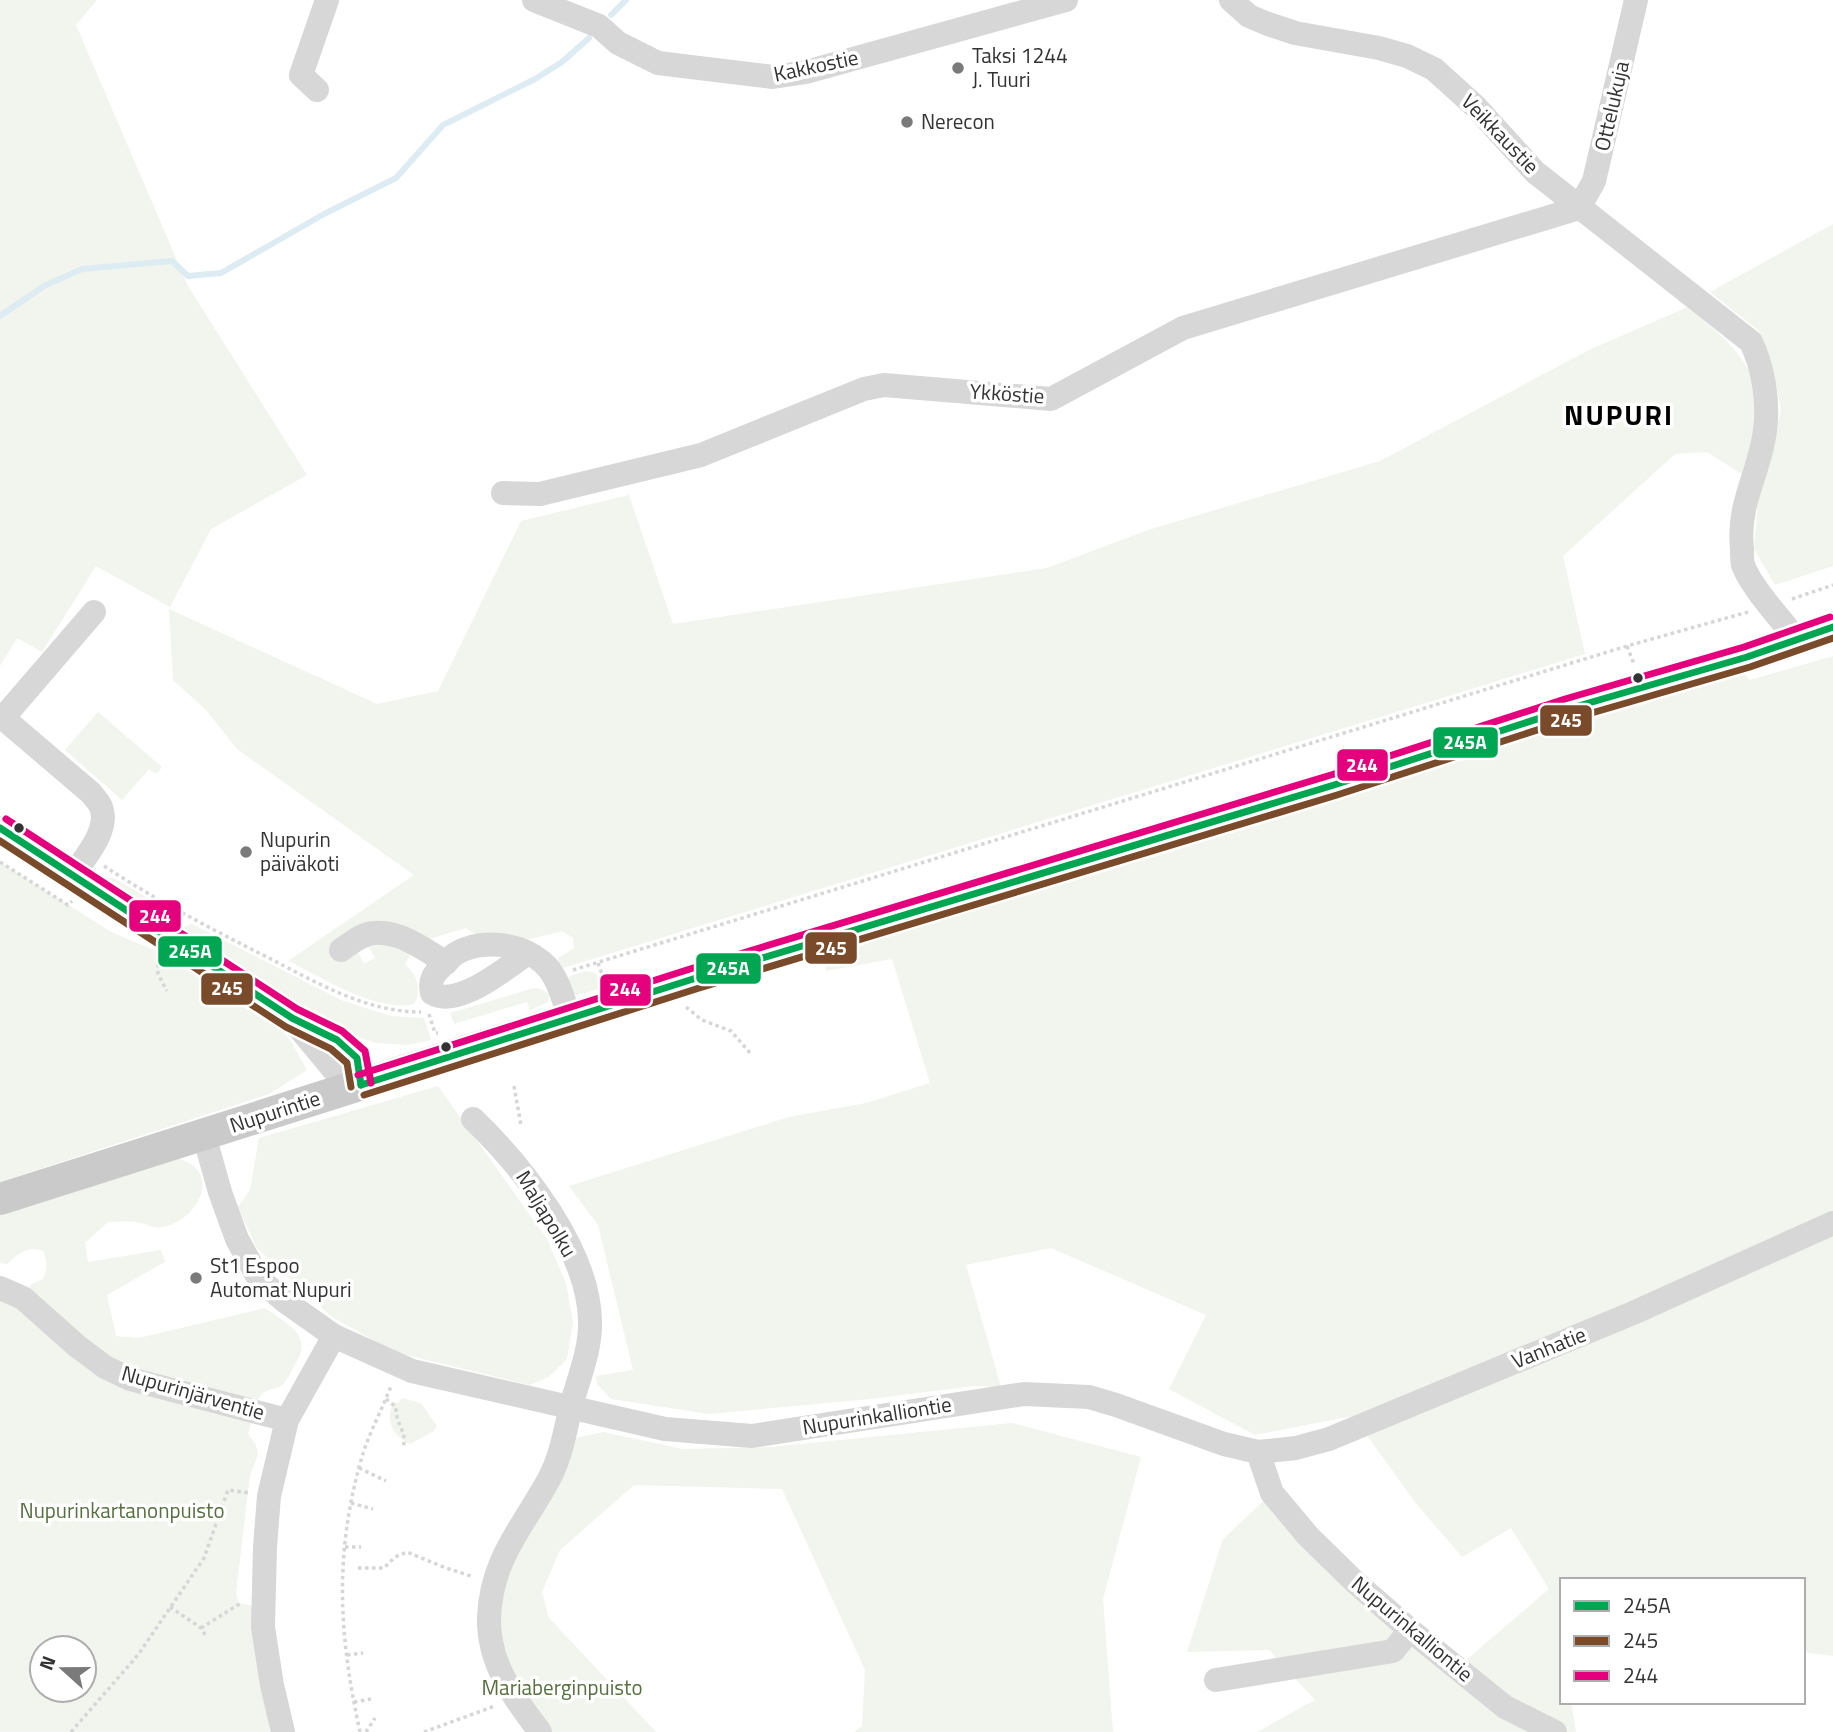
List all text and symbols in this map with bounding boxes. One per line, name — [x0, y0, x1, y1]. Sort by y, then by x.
place label: Taksi 1244 J. Tuuri — [972, 39, 1068, 95]
street label: Kakkostie — [771, 40, 861, 90]
street label: Ottelukuja — [1585, 57, 1637, 154]
marker: Taksi 1244 J. Tuuri — [950, 60, 966, 76]
street label: Veikkaustie — [1454, 86, 1547, 181]
place label: Nerecon — [921, 105, 995, 137]
marker: Nerecon — [899, 114, 915, 130]
street label: Ykköstie — [969, 374, 1045, 412]
district label: NUPURI — [1564, 393, 1674, 436]
unlabelled marker — [1631, 671, 1645, 685]
line badge: 245 — [1539, 704, 1593, 737]
text: 245 — [1550, 705, 1582, 734]
line badge: 245A — [1432, 726, 1499, 759]
text: 245A — [1443, 727, 1487, 756]
line badge: 244 — [1336, 748, 1389, 782]
text: 244 — [1346, 750, 1378, 779]
unlabelled marker — [12, 821, 26, 835]
place label: Nupurin päiväkoti — [260, 823, 339, 879]
marker: Nupurin päiväkoti — [238, 844, 254, 860]
line badge: 244 — [128, 899, 182, 933]
text: 244 — [139, 901, 171, 930]
line badge: 245 — [804, 931, 858, 965]
text: 245 — [815, 933, 847, 962]
line badge: 245A — [157, 935, 223, 968]
text: 245A — [168, 936, 212, 965]
line badge: 245A — [695, 952, 762, 985]
text: 245A — [706, 953, 750, 982]
line badge: 245 — [200, 972, 254, 1006]
text: 245 — [211, 973, 243, 1002]
line badge: 244 — [599, 973, 652, 1007]
text: 244 — [609, 974, 641, 1003]
unlabelled marker — [439, 1040, 453, 1054]
street label: Nupurintie — [225, 1081, 324, 1141]
street label: Maljapolku — [508, 1164, 585, 1263]
place label: St1 Espoo Automat Nupuri — [210, 1249, 352, 1305]
marker: St1 Espoo Automat Nupuri — [188, 1270, 204, 1286]
street label: Vanhatie — [1507, 1318, 1591, 1376]
street label: Nupurinjärventie — [118, 1356, 269, 1428]
street label: Nupurinkalliontie — [800, 1387, 954, 1443]
park label: Nupurinkartanonpuisto — [19, 1494, 225, 1526]
street label: Nupurinkalliontie — [1345, 1568, 1481, 1689]
legend — [1560, 1578, 1805, 1704]
text: 245A — [1623, 1589, 1671, 1621]
text: 245 — [1623, 1624, 1658, 1656]
north arrow — [28, 1634, 98, 1704]
text: N — [31, 1651, 63, 1674]
text: 244 — [1623, 1659, 1658, 1691]
park label: Mariaberginpuisto — [481, 1671, 643, 1703]

